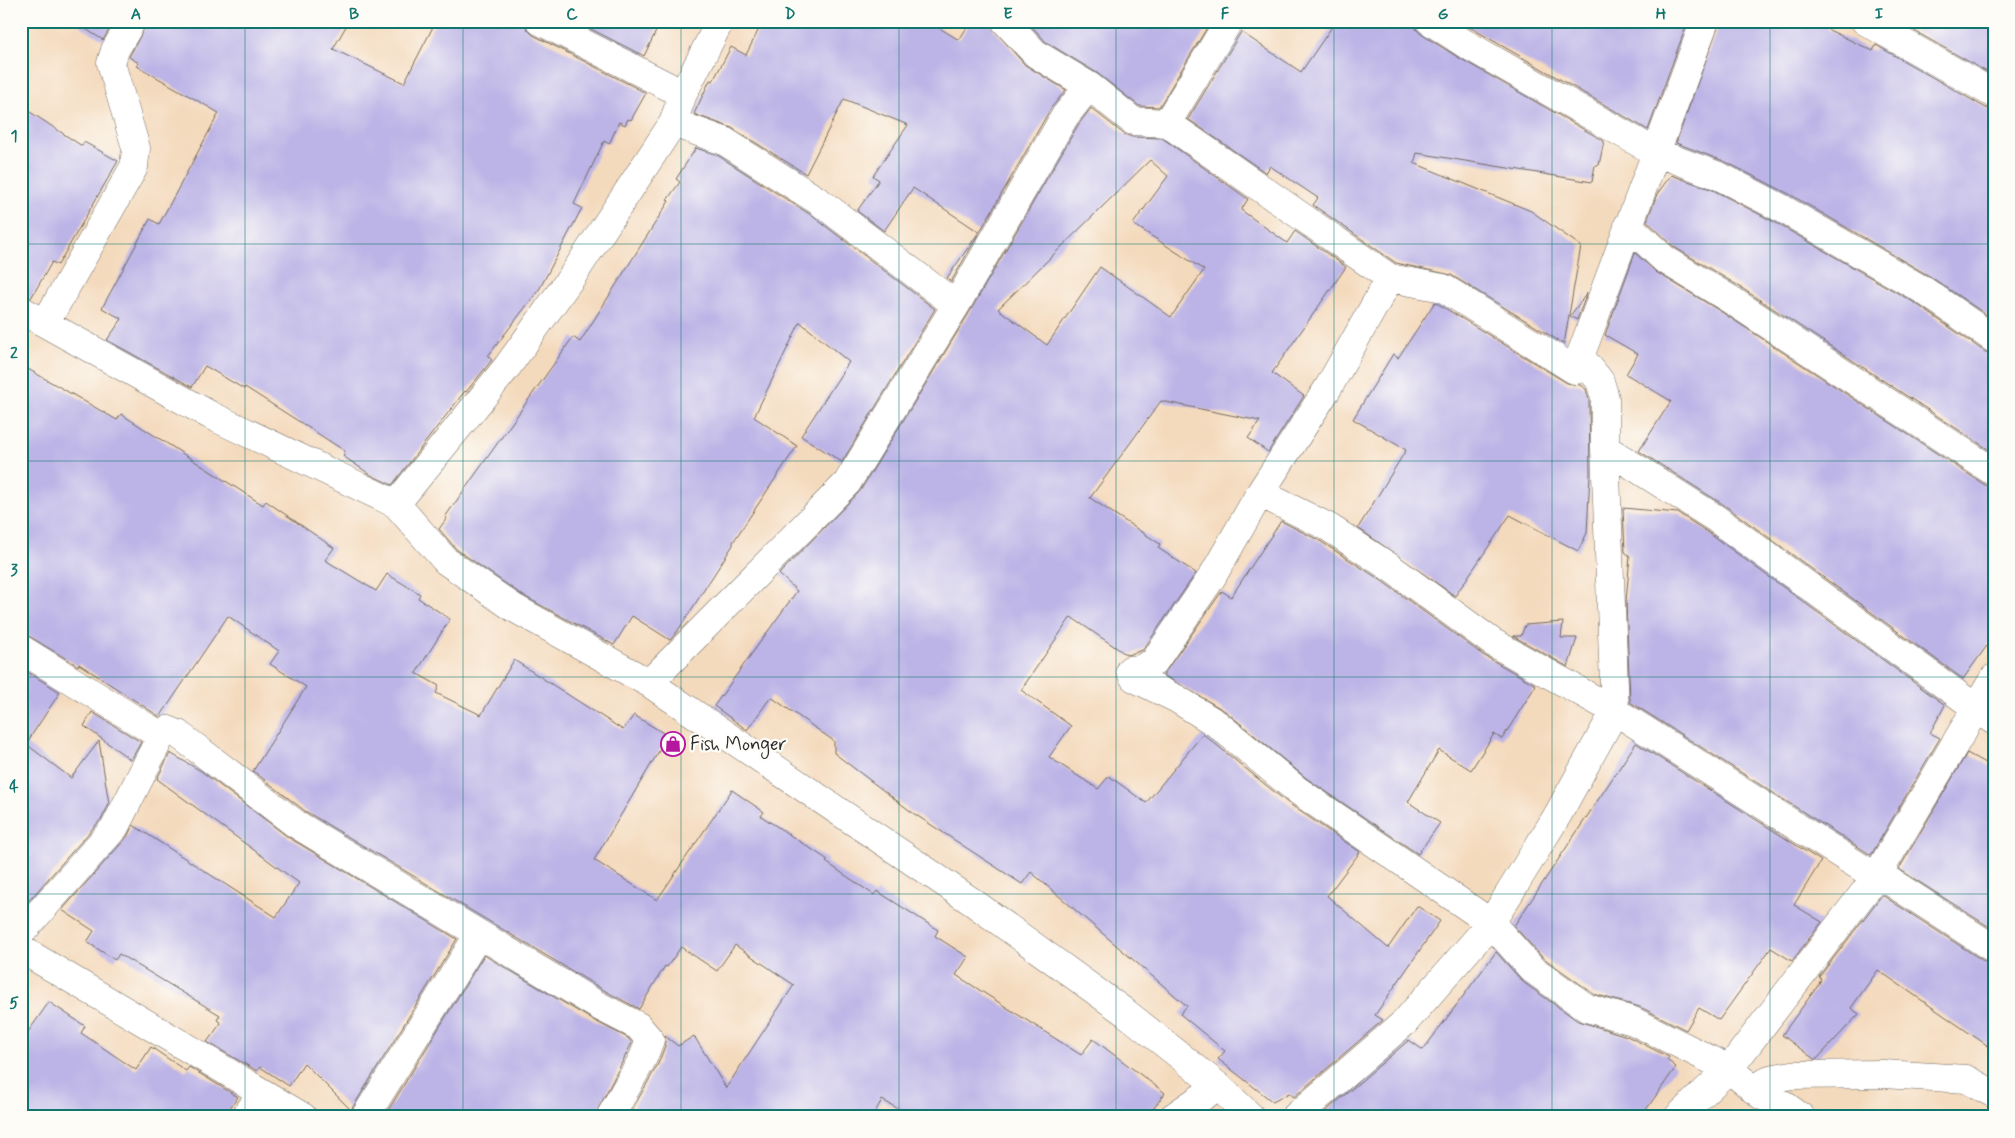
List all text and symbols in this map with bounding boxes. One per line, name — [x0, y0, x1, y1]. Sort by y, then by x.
text: A — [131, 4, 141, 25]
text: B — [349, 4, 359, 25]
text: C — [566, 4, 578, 25]
text: D — [784, 4, 796, 25]
text: E — [1003, 4, 1013, 25]
text: F — [1221, 4, 1230, 25]
text: G — [1438, 4, 1449, 25]
text: H — [1656, 4, 1667, 25]
text: I — [1875, 4, 1884, 25]
text: 1 — [10, 126, 18, 147]
text: 2 — [10, 343, 18, 364]
text: 3 — [10, 560, 18, 581]
shop icon: Fish Monger — [660, 731, 686, 757]
place label: Fish Monger — [690, 732, 787, 759]
text: 4 — [9, 776, 19, 797]
text: 5 — [9, 993, 19, 1014]

